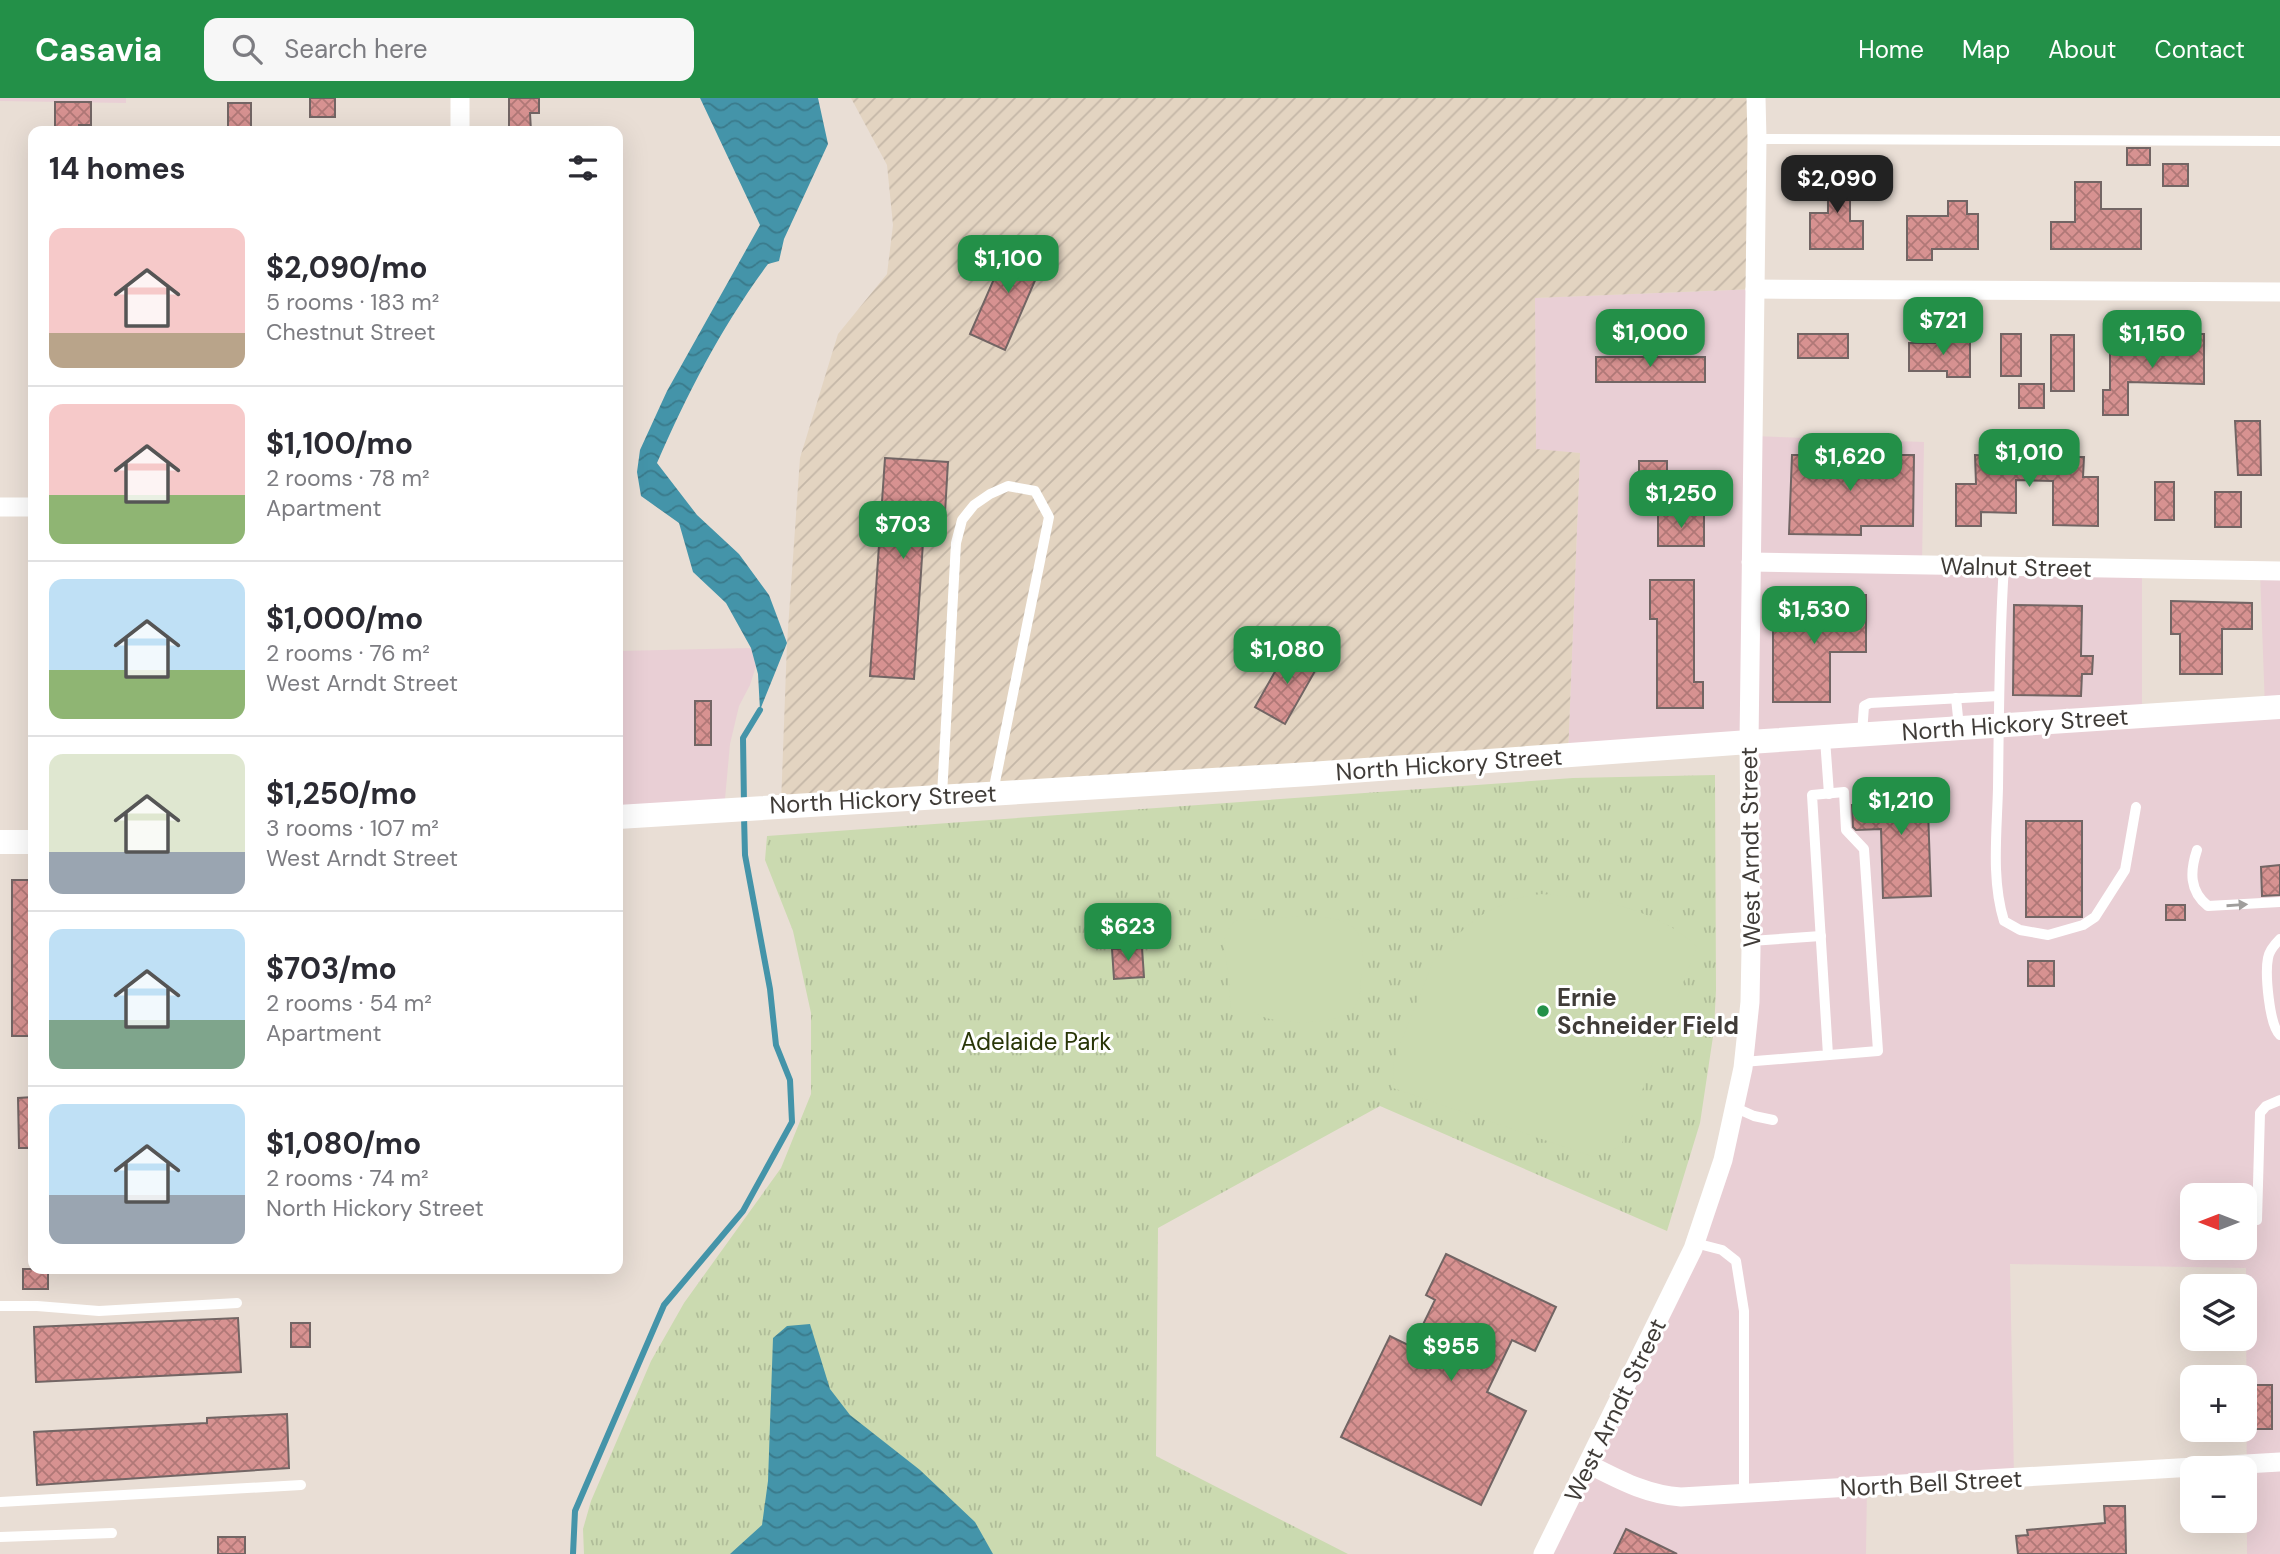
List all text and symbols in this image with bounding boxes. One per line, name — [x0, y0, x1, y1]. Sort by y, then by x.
search box — [204, 18, 694, 81]
text: Casavia — [35, 28, 162, 71]
icon: search — [228, 30, 266, 68]
text: Search here — [284, 32, 428, 66]
text: Home — [1858, 34, 1924, 65]
text: Map — [1962, 34, 2010, 65]
text: About — [2048, 34, 2117, 65]
text: Contact — [2155, 34, 2245, 65]
text: 14 homes — [49, 149, 186, 188]
icon: filters — [564, 149, 602, 187]
pin: $2,090 — [1780, 156, 1894, 215]
text: $2,090 — [1797, 163, 1877, 193]
pin: $1,100 — [951, 236, 1065, 295]
text: $1,100 — [974, 243, 1042, 273]
text: $2,090/mo — [266, 248, 428, 287]
icon: home — [105, 256, 189, 340]
text: 5 rooms · 183 m² — [266, 287, 439, 317]
pin: $721 — [1902, 298, 1984, 357]
text: $721 — [1919, 305, 1967, 335]
pin: $1,000 — [1593, 310, 1707, 369]
pin: $1,150 — [2095, 310, 2209, 370]
text: Chestnut Street — [266, 317, 436, 347]
text: $1,000 — [1612, 317, 1688, 347]
text: $1,150 — [2119, 318, 2185, 348]
text: $1,100/mo — [266, 424, 413, 463]
pin: $1,010 — [1972, 430, 2086, 489]
icon: home — [105, 432, 189, 516]
pin: $1,620 — [1793, 434, 1907, 493]
text: $1,010 — [1995, 437, 2063, 467]
text: $1,620 — [1814, 441, 1886, 471]
text: 2 rooms · 78 m² — [266, 463, 430, 493]
pin: $1,250 — [1624, 470, 1738, 530]
text: $1,250 — [1645, 478, 1717, 508]
text: Apartment — [266, 493, 381, 523]
pin: $703 — [862, 502, 944, 561]
text: $703 — [875, 509, 931, 539]
street label: Walnut Street — [1940, 550, 2092, 584]
pin: $1,530 — [1757, 587, 1871, 646]
text: $1,530 — [1778, 594, 1850, 624]
text: $1,000/mo — [266, 599, 423, 638]
icon: home — [105, 607, 189, 691]
pin: $1,080 — [1230, 626, 1344, 686]
text: $1,080 — [1250, 634, 1324, 664]
text: 2 rooms · 76 m² — [266, 638, 430, 668]
text: West Arndt Street — [266, 668, 458, 698]
street label: North Hickory Street — [1901, 701, 2129, 747]
street label: North Hickory Street — [1335, 741, 1563, 787]
street label: West Arndt Street — [1733, 747, 1767, 947]
text: $1,250/mo — [266, 774, 417, 813]
street label: North Hickory Street — [769, 778, 997, 820]
pin: $1,210 — [1844, 778, 1958, 837]
icon: home — [105, 782, 189, 866]
text: $1,210 — [1868, 785, 1934, 815]
text: 3 rooms · 107 m² — [266, 813, 439, 843]
text: West Arndt Street — [266, 843, 458, 873]
one-way arrow — [2226, 899, 2248, 910]
pin: $623 — [1087, 904, 1169, 963]
text: $623 — [1100, 911, 1156, 941]
text: $703/mo — [266, 949, 397, 988]
icon: home — [105, 957, 189, 1041]
place label: Ernie Schneider Field — [1557, 982, 1739, 1041]
text: 2 rooms · 54 m² — [266, 988, 432, 1018]
marker: Ernie Schneider Field — [1535, 1003, 1551, 1019]
text: Apartment — [266, 1018, 381, 1048]
park label: Adelaide Park — [961, 1026, 1111, 1057]
text: $1,080/mo — [266, 1124, 421, 1163]
icon: home — [105, 1132, 189, 1216]
text: 2 rooms · 74 m² — [266, 1163, 429, 1193]
north arrow — [2180, 1183, 2258, 1260]
map controls — [2180, 1183, 2257, 1533]
text: North Hickory Street — [266, 1193, 484, 1223]
button: layers — [2180, 1274, 2257, 1351]
street label: West Arndt Street — [1557, 1313, 1673, 1507]
pin: $955 — [1410, 1324, 1492, 1383]
text: $955 — [1422, 1331, 1480, 1361]
button: + — [2180, 1365, 2257, 1442]
button: − — [2180, 1456, 2257, 1533]
street label: North Bell Street — [1839, 1463, 2023, 1503]

